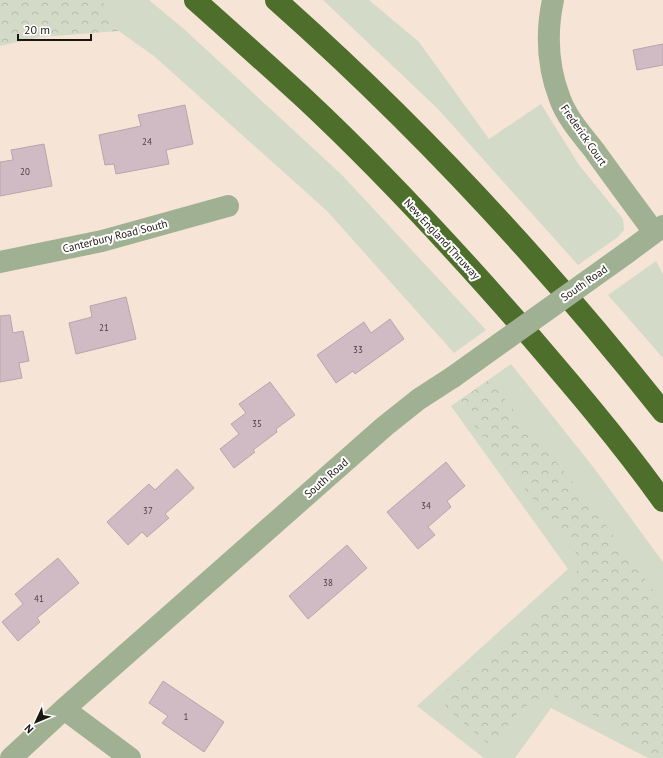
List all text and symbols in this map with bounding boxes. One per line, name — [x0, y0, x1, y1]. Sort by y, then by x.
scale bar — [18, 16, 91, 42]
text: 20 m — [24, 22, 50, 37]
street label: Frederick Court — [558, 102, 610, 169]
house number: 24 — [142, 136, 152, 147]
house number: 20 — [20, 166, 30, 177]
street label: New England Thruway — [401, 196, 484, 283]
street label: Canterbury Road South — [61, 216, 169, 256]
street label: South Road — [558, 262, 610, 304]
house number: 21 — [99, 322, 109, 333]
house number: 33 — [353, 344, 363, 355]
house number: 35 — [252, 418, 262, 429]
street label: South Road — [301, 455, 351, 501]
house number: 34 — [421, 500, 431, 511]
house number: 37 — [143, 505, 153, 516]
house number: 38 — [323, 577, 333, 588]
house number: 41 — [34, 593, 44, 604]
north arrow — [16, 702, 56, 742]
house number: 1 — [184, 711, 189, 722]
text: N — [21, 721, 36, 736]

